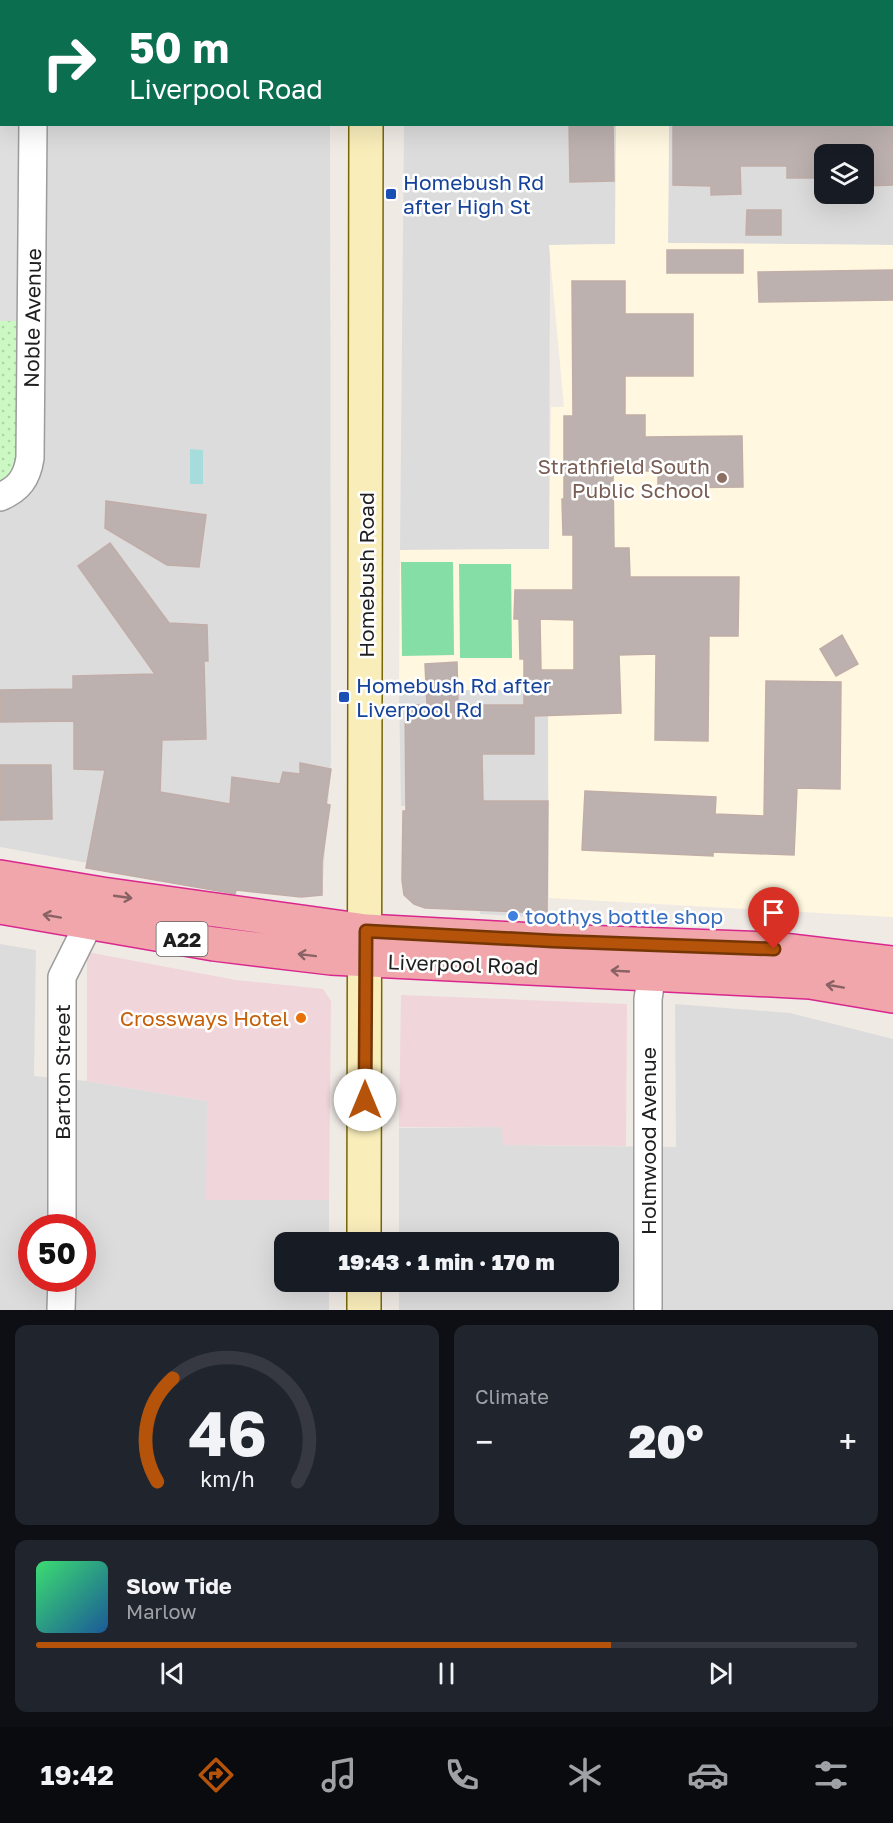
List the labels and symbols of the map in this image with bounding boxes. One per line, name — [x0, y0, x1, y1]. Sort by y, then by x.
place label: Homebush Rd after High St — [403, 169, 544, 219]
marker: Homebush Rd after High St — [384, 187, 398, 201]
street label: Noble Avenue — [18, 248, 46, 388]
place label: Strathfield South Public School — [537, 453, 710, 503]
marker: Strathfield South Public School — [715, 471, 729, 485]
street label: Homebush Road — [353, 492, 379, 658]
place label: Homebush Rd after Liverpool Rd — [356, 672, 551, 722]
marker: Homebush Rd after Liverpool Rd — [337, 690, 351, 704]
pin — [748, 887, 799, 949]
one-way arrow — [113, 892, 133, 903]
place label: toothys bottle shop — [525, 903, 723, 929]
marker: toothys bottle shop — [506, 909, 520, 923]
one-way arrow — [42, 910, 62, 921]
road number: A22 — [156, 922, 207, 956]
street label: Liverpool Road — [387, 948, 539, 980]
one-way arrow — [297, 949, 317, 960]
one-way arrow — [611, 966, 631, 977]
one-way arrow — [826, 981, 846, 992]
street label: Barton Street — [49, 1004, 75, 1140]
place label: Crossways Hotel — [120, 1005, 289, 1031]
marker: Crossways Hotel — [294, 1011, 308, 1025]
street label: Holmwood Avenue — [635, 1047, 661, 1235]
position arrow — [333, 1068, 397, 1132]
speed limit sign: 50 — [18, 1214, 96, 1292]

